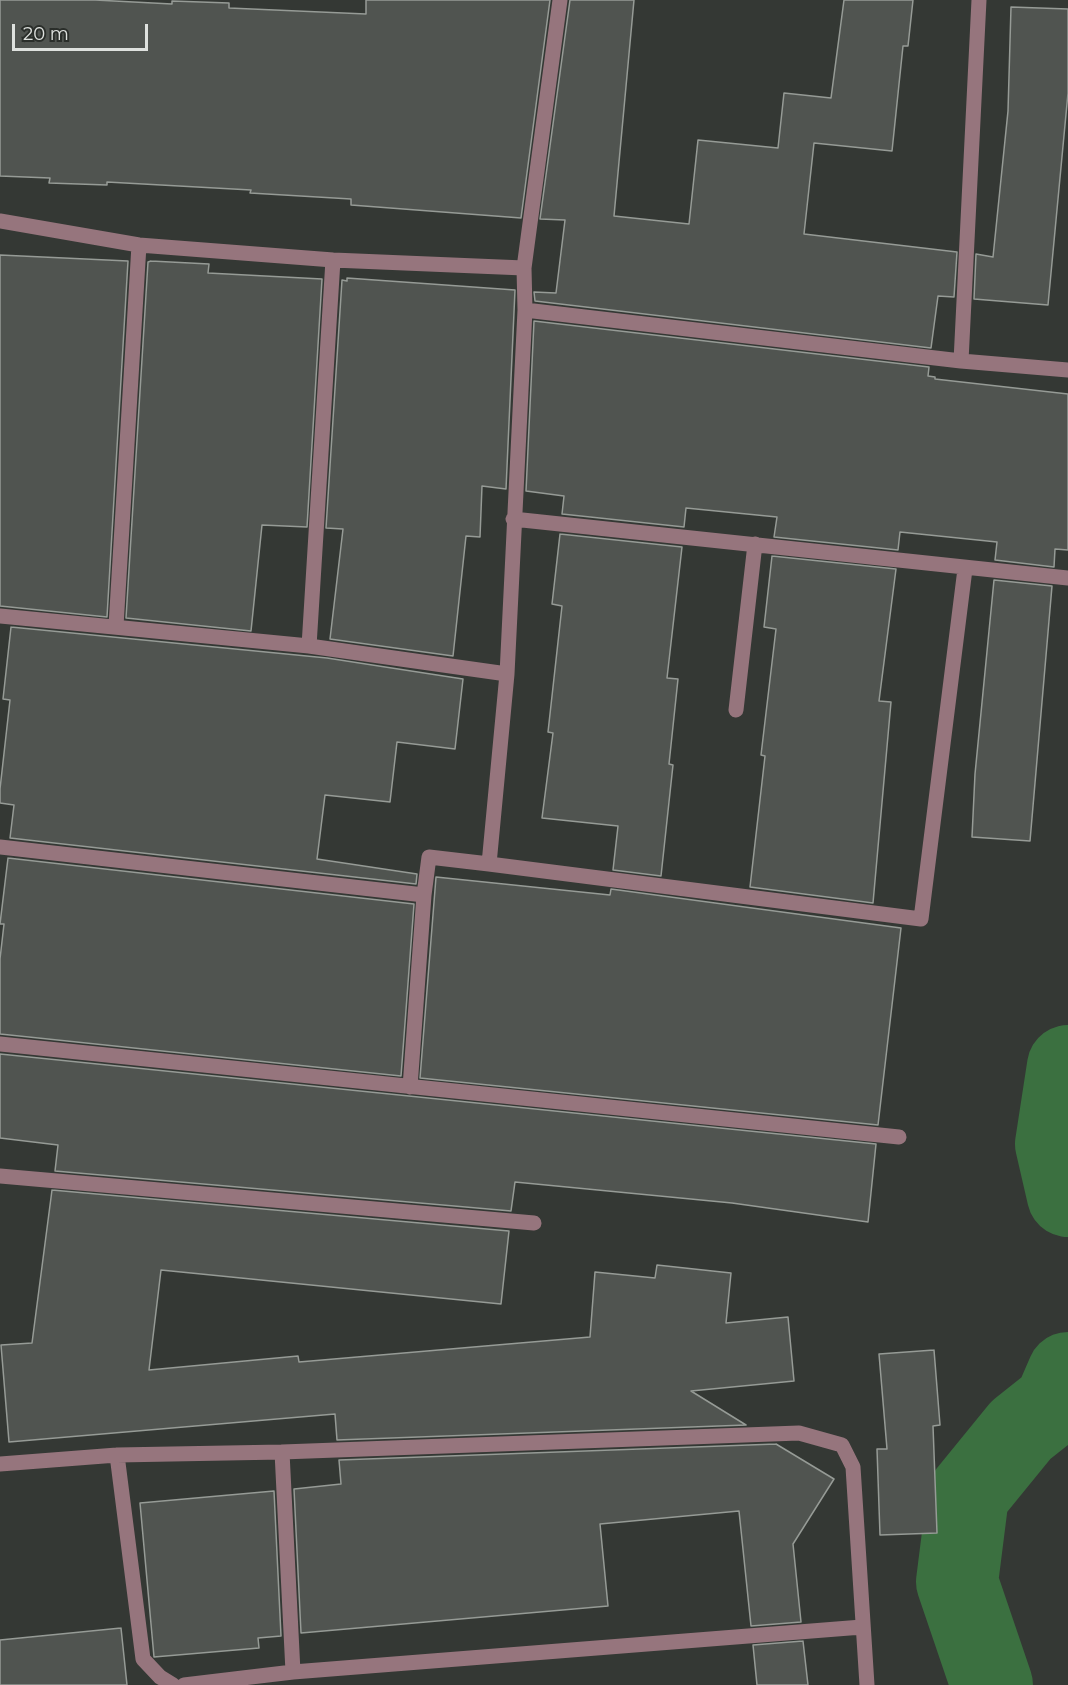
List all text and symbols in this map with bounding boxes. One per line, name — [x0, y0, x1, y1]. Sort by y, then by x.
scale bar — [15, 12, 152, 50]
text: 20 m — [23, 23, 69, 45]

